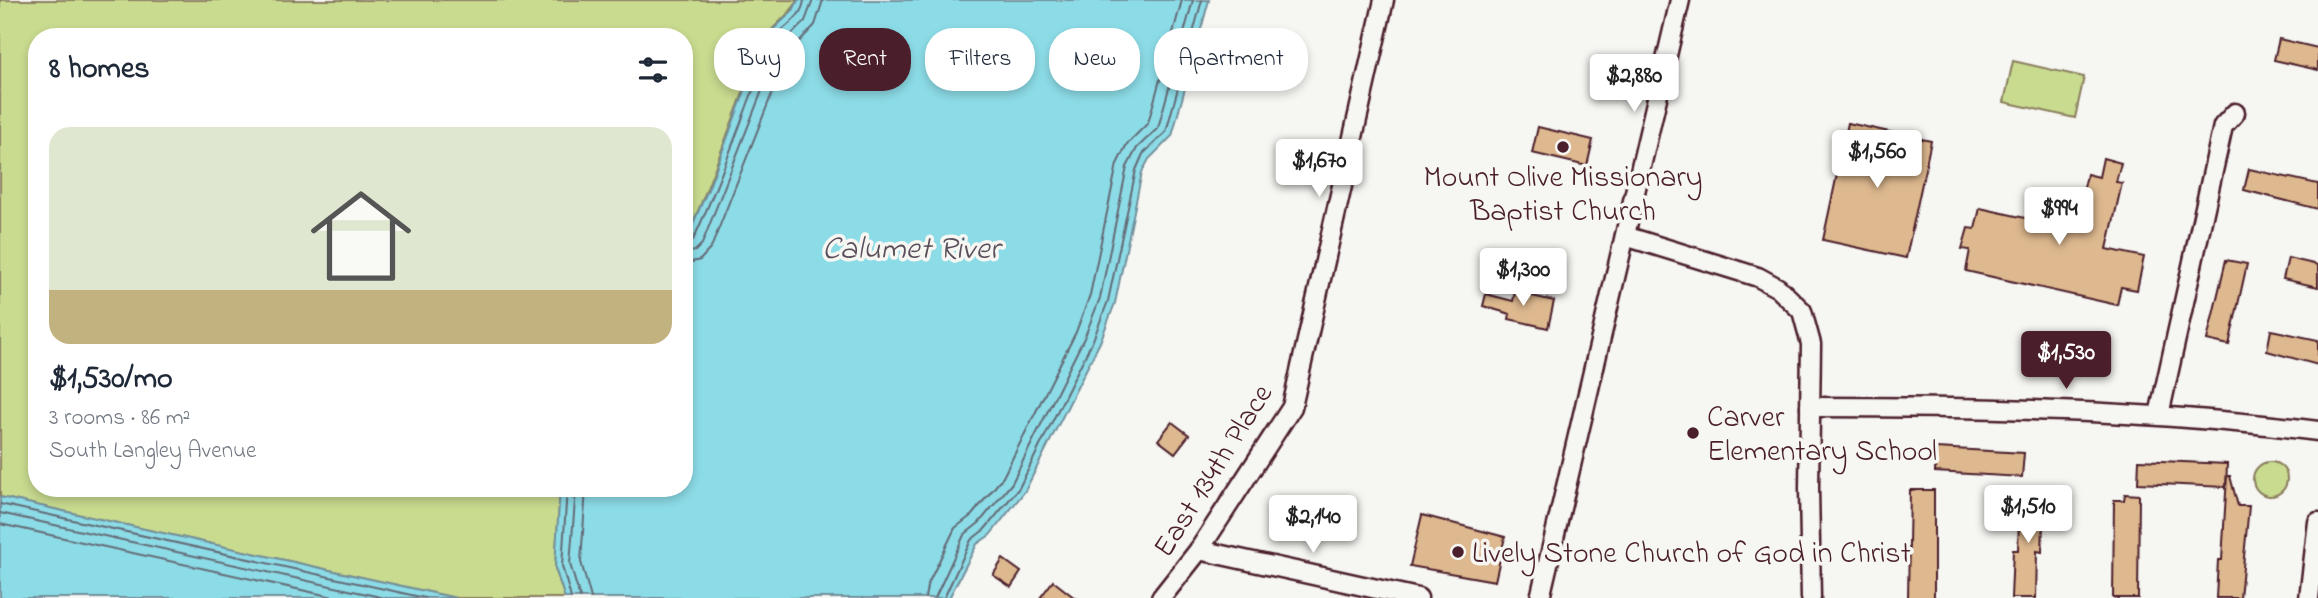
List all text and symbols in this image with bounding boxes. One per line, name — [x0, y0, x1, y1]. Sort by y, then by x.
chip: Buy — [714, 28, 805, 91]
chip: Rent — [819, 28, 911, 91]
chip: Filters — [925, 28, 1035, 91]
chip: New — [1049, 28, 1140, 91]
chip: Apartment — [1154, 28, 1308, 91]
text: 8 homes — [49, 48, 150, 92]
icon: filters — [634, 51, 672, 89]
pin: $2,880 — [1577, 54, 1691, 114]
text: $2,880 — [1606, 60, 1662, 93]
pin: $1,560 — [1820, 130, 1934, 190]
text: $1,560 — [1848, 136, 1906, 169]
marker: Mount Olive Missionary Baptist Church — [1555, 139, 1571, 155]
pin: $1,670 — [1262, 140, 1376, 199]
text: $1,670 — [1292, 145, 1346, 178]
place label: Mount Olive Missionary Baptist Church — [1424, 157, 1702, 235]
icon: home — [298, 173, 424, 299]
pin: $994 — [2018, 188, 2100, 247]
text: $994 — [2040, 193, 2078, 226]
water label: Calumet River — [822, 227, 1004, 274]
pin: $1,300 — [1466, 248, 1580, 308]
text: $1,300 — [1496, 254, 1550, 287]
pin: $1,530 — [2009, 332, 2123, 391]
text: $1,530 — [2037, 337, 2095, 370]
text: $1,530/mo — [49, 358, 173, 402]
street label: East 134th Place — [1144, 376, 1286, 567]
place label: Carver Elementary School — [1707, 397, 1937, 475]
text: 3 rooms · 86 m² — [49, 402, 190, 435]
marker: Carver Elementary School — [1685, 425, 1701, 441]
text: South Langley Avenue — [49, 435, 256, 468]
pin: $1,510 — [1971, 486, 2085, 545]
text: $1,510 — [2000, 491, 2056, 524]
pin: $2,140 — [1256, 496, 1370, 555]
text: $2,140 — [1285, 501, 1341, 534]
place label: Lively Stone Church of God in Christ — [1472, 533, 1911, 577]
marker: Lively Stone Church of God in Christ — [1450, 544, 1466, 560]

